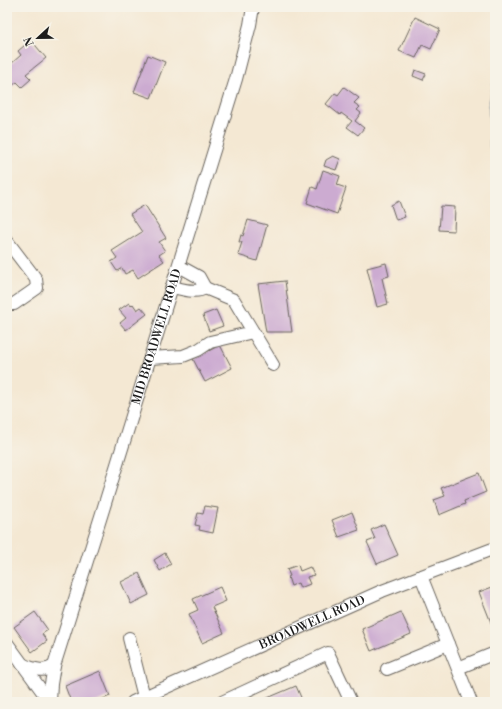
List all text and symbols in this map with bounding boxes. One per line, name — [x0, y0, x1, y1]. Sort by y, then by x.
north arrow — [18, 18, 58, 58]
text: N — [21, 34, 38, 48]
street label: MID BROADWELL ROAD — [129, 267, 185, 407]
street label: BROADWELL ROAD — [256, 592, 368, 653]

